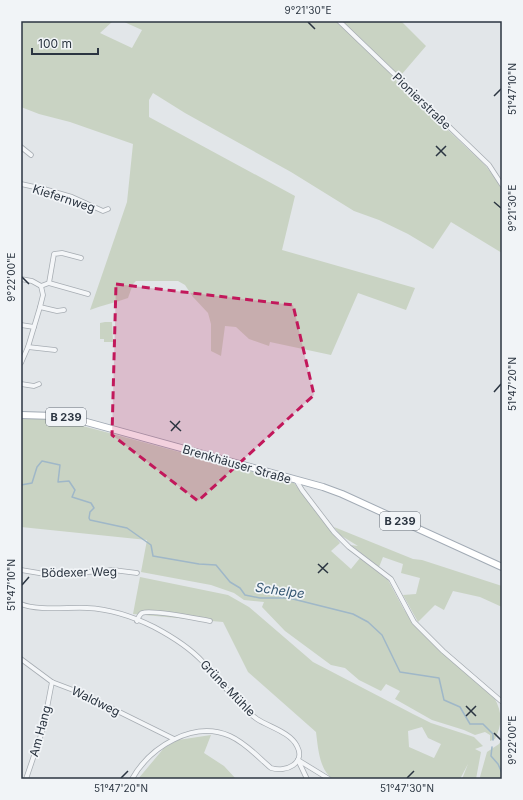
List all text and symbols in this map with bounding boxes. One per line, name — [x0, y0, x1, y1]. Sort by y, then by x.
text: 9°21'30"E — [284, 4, 332, 16]
scale bar — [32, 30, 98, 56]
text: 100 m — [38, 36, 72, 51]
text: 51°47'10"N — [506, 63, 518, 115]
street label: Pionierstraße — [390, 69, 454, 133]
street label: Kiefernweg — [31, 181, 97, 215]
text: 9°21'30"E — [506, 184, 518, 232]
text: 9°22'00"E — [5, 252, 17, 302]
text: 51°47'20"N — [506, 357, 518, 411]
road number: B 239 — [46, 408, 86, 426]
street label: Brenkhäuser Straße — [181, 441, 293, 487]
road number: B 239 — [380, 512, 420, 530]
text: 51°47'10"N — [5, 559, 17, 611]
street label: Bödexer Weg — [41, 564, 117, 580]
water label: Schelpe — [254, 579, 306, 601]
street label: Grüne Mühle — [197, 657, 259, 719]
street label: Waldweg — [69, 683, 123, 719]
street label: Am Hang — [26, 704, 54, 758]
text: 9°22'00"E — [506, 715, 518, 765]
text: 51°47'20"N — [94, 782, 148, 794]
text: 51°47'30"N — [380, 782, 434, 794]

